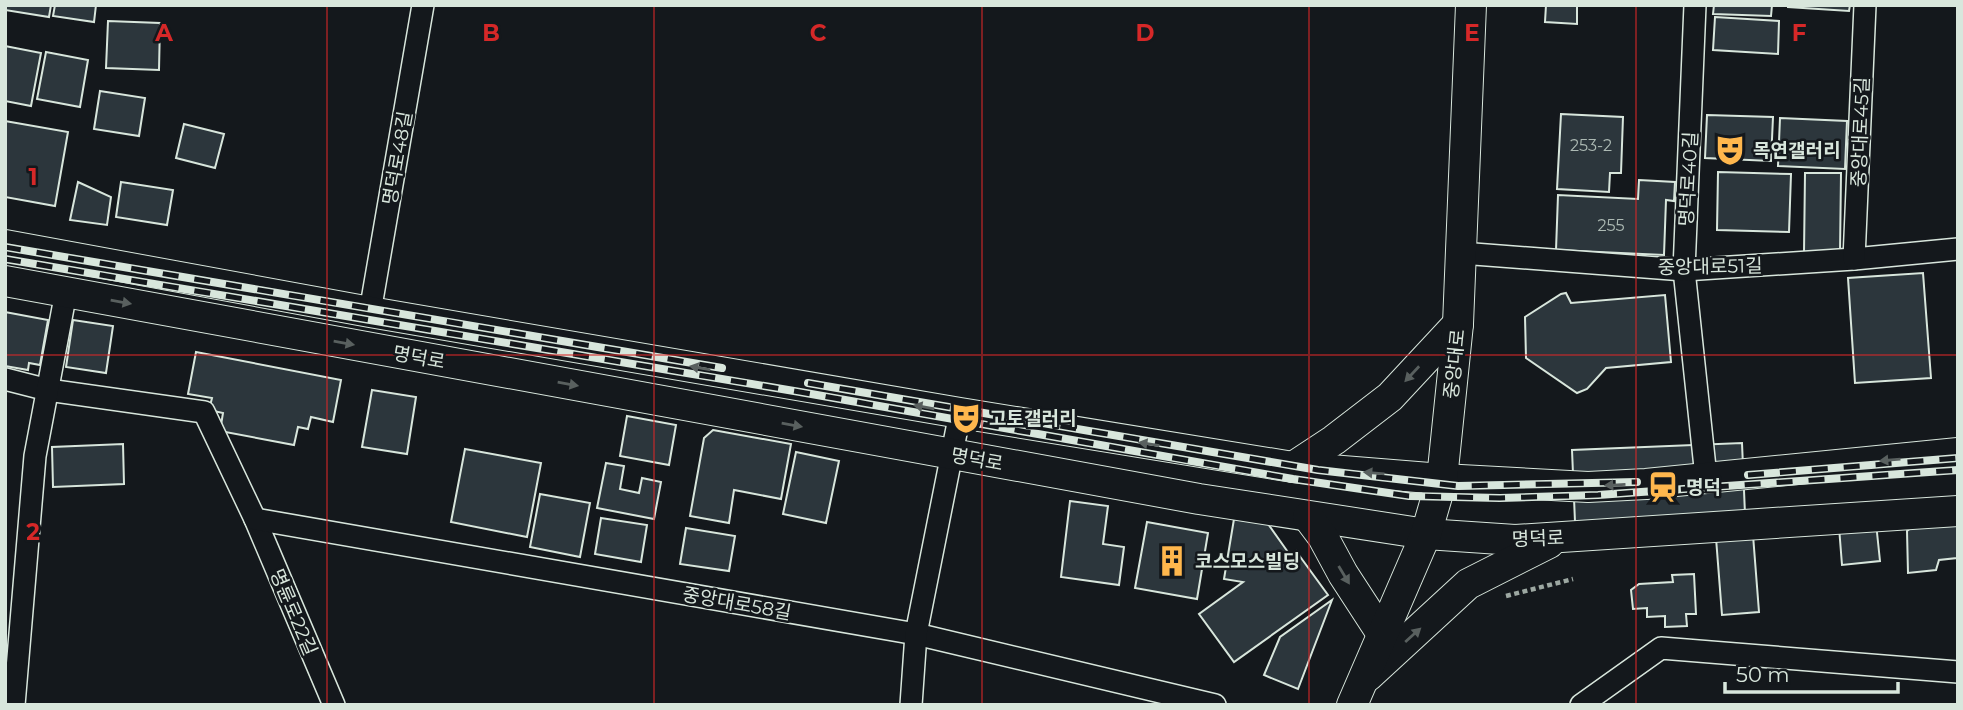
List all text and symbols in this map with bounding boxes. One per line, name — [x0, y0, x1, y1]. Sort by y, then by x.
text: A — [154, 19, 173, 47]
text: B — [482, 19, 500, 47]
text: C — [810, 19, 827, 47]
text: D — [1136, 19, 1155, 47]
text: E — [1464, 19, 1480, 47]
text: F — [1792, 19, 1807, 47]
street label: 중앙대로45길 — [1847, 76, 1874, 188]
street label: 명덕로48길 — [378, 109, 417, 207]
street label: 명덕로40길 — [1675, 131, 1702, 227]
theatre icon: 목연갤러리 — [1713, 133, 1747, 167]
house number: 253-2 — [1570, 136, 1612, 155]
place label: 목연갤러리 — [1753, 139, 1840, 162]
text: 1 — [28, 163, 38, 191]
house number: 255 — [1597, 216, 1625, 235]
street label: 중앙대로51길 — [1657, 254, 1763, 279]
one-way arrow — [110, 296, 132, 307]
street label: 중앙대로 — [1439, 328, 1470, 400]
one-way arrow — [333, 338, 355, 349]
street label: 명덕로 — [391, 342, 447, 373]
one-way arrow — [689, 363, 711, 374]
one-way arrow — [1404, 365, 1420, 382]
one-way arrow — [557, 379, 579, 390]
one-way arrow — [913, 401, 935, 412]
theatre icon: 고토갤러리 — [949, 401, 983, 435]
place label: 고토갤러리 — [989, 407, 1076, 430]
one-way arrow — [781, 420, 803, 431]
one-way arrow — [1138, 438, 1160, 449]
street label: 명덕로 — [949, 444, 1005, 475]
one-way arrow — [1879, 454, 1901, 465]
one-way arrow — [1363, 467, 1385, 478]
station icon: 명덕 — [1646, 470, 1680, 504]
place label: 명덕 — [1686, 476, 1721, 499]
one-way arrow — [1603, 480, 1625, 491]
text: 2 — [26, 518, 40, 546]
street label: 명덕로 — [1511, 526, 1565, 551]
building icon: 코스모스빌딩 — [1155, 544, 1189, 578]
place label: 코스모스빌딩 — [1195, 550, 1300, 573]
one-way arrow — [1338, 565, 1351, 584]
street label: 명륜로22길 — [265, 566, 322, 659]
street label: 중앙대로58길 — [681, 583, 793, 624]
one-way arrow — [1404, 627, 1422, 643]
scale bar — [1725, 650, 1898, 694]
text: 50 m — [1736, 662, 1790, 687]

